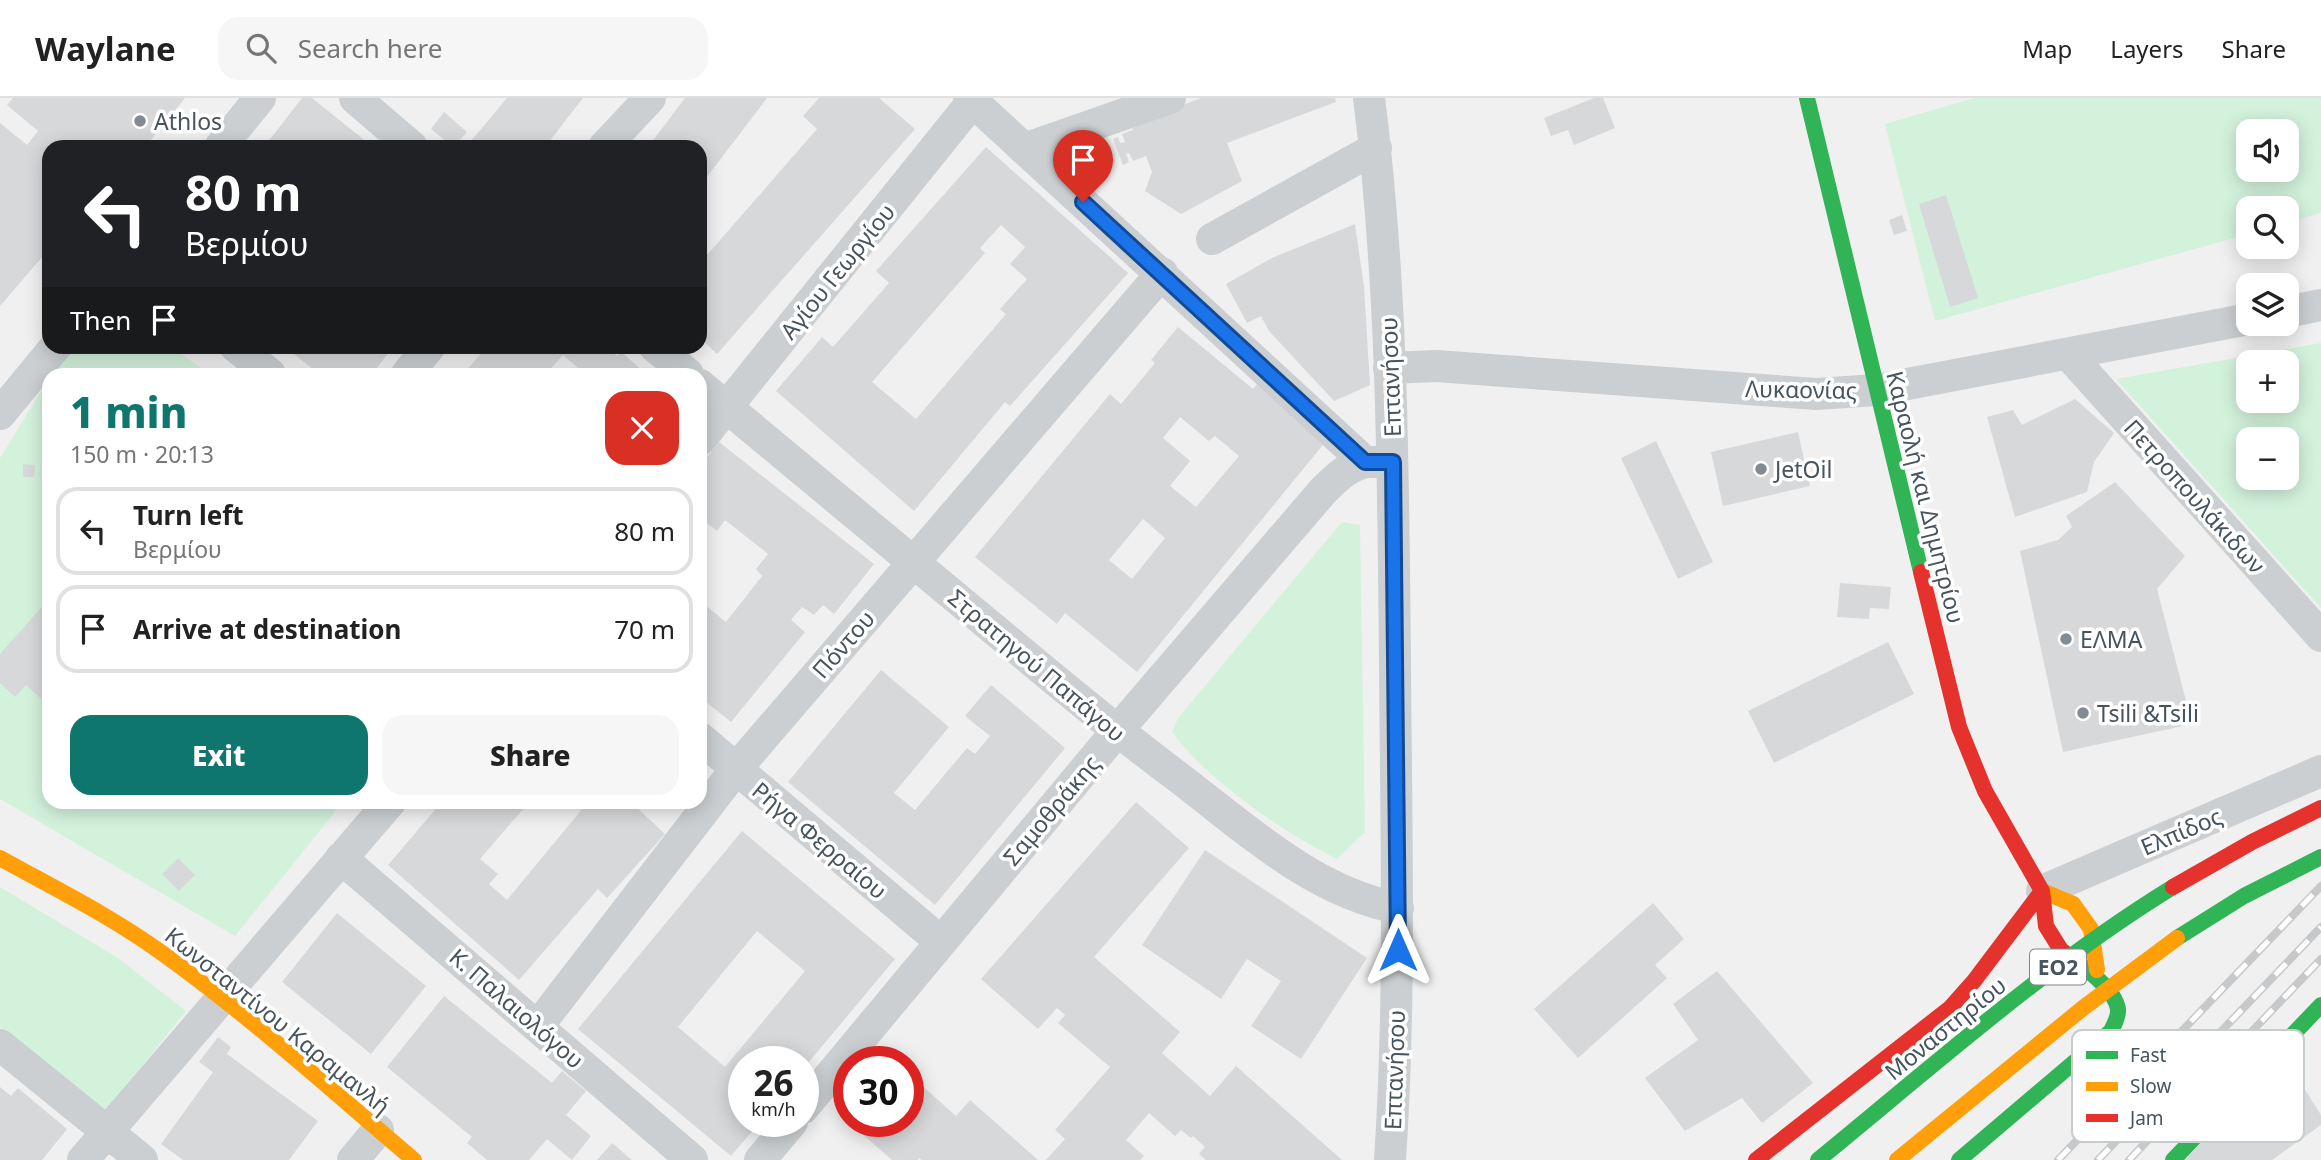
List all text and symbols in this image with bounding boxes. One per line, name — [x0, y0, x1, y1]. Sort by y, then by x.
search box — [218, 17, 708, 80]
text: Waylane — [35, 26, 176, 71]
icon: search — [242, 29, 280, 67]
text: Search here — [298, 30, 442, 66]
text: Map — [2022, 32, 2072, 65]
text: Layers — [2110, 32, 2184, 65]
text: Share — [2222, 32, 2286, 65]
place label: Athlos — [154, 105, 222, 137]
marker: Athlos — [132, 113, 148, 129]
map controls — [2236, 119, 2299, 490]
button: sound — [2236, 119, 2299, 182]
pin — [1053, 130, 1113, 202]
icon: arrive — [1064, 141, 1102, 179]
text: 80 m — [185, 159, 302, 225]
icon: left — [70, 168, 161, 259]
street label: Αγίου Γεωργίου — [772, 196, 902, 346]
button: search — [2236, 196, 2299, 259]
text: Βερμίου — [185, 222, 309, 265]
button: layers — [2236, 273, 2299, 336]
icon: arrive — [145, 301, 183, 339]
text: Then — [70, 302, 131, 338]
street label: Επτανήσου — [1372, 316, 1408, 438]
button: + — [2236, 350, 2299, 413]
street label: Καραολή και Δημητρίου — [1879, 367, 1973, 627]
street label: Λυκαονίας — [1745, 372, 1857, 406]
text: 1 min — [70, 383, 187, 440]
button: close — [605, 391, 679, 465]
street label: Πετροπουλάκιδων — [2117, 412, 2273, 580]
button: − — [2236, 427, 2299, 490]
text: 150 m · 20:13 — [70, 438, 214, 470]
place label: JetOil — [1773, 453, 1832, 485]
marker: JetOil — [1753, 461, 1769, 477]
text: Turn left — [133, 497, 244, 533]
icon: left — [74, 512, 112, 550]
text: 80 m — [614, 513, 675, 549]
text: Βερμίου — [133, 533, 222, 565]
street label: Στρατηγού Παπάγου — [942, 581, 1132, 749]
street label: Πόντου — [804, 603, 882, 685]
icon: arrive — [74, 610, 112, 648]
text: Arrive at destination — [133, 611, 402, 647]
text: 70 m — [614, 611, 675, 647]
place label: ΕΛΜΑ — [2080, 623, 2143, 655]
marker: ΕΛΜΑ — [2058, 631, 2074, 647]
place label: Tsili &Tsili — [2097, 697, 2199, 729]
marker: Tsili &Tsili — [2075, 705, 2091, 721]
button: Exit — [70, 715, 368, 795]
button: Share — [382, 715, 679, 795]
street label: Σαμοθράκης — [995, 748, 1107, 872]
street label: Ρήγα Φερραίου — [746, 774, 894, 906]
street label: Ελπίδος — [2135, 800, 2227, 862]
position arrow — [1361, 913, 1435, 987]
street label: Κωνσταντίνου Καραμανλή — [159, 919, 397, 1121]
street label: Κ. Παλαιολόγου — [443, 941, 591, 1075]
road number: ΕΟ2 — [2030, 950, 2086, 984]
street label: Μοναστηρίου — [1877, 969, 2013, 1087]
street label: Επτανήσου — [1376, 1009, 1412, 1131]
legend — [2072, 1030, 2304, 1142]
text: Fast — [2130, 1042, 2167, 1068]
speed limit sign: 30 — [833, 1046, 924, 1137]
text: 26 — [753, 1059, 794, 1106]
text: Slow — [2130, 1073, 2171, 1099]
text: km/h — [751, 1097, 796, 1121]
text: Jam — [2128, 1105, 2164, 1131]

